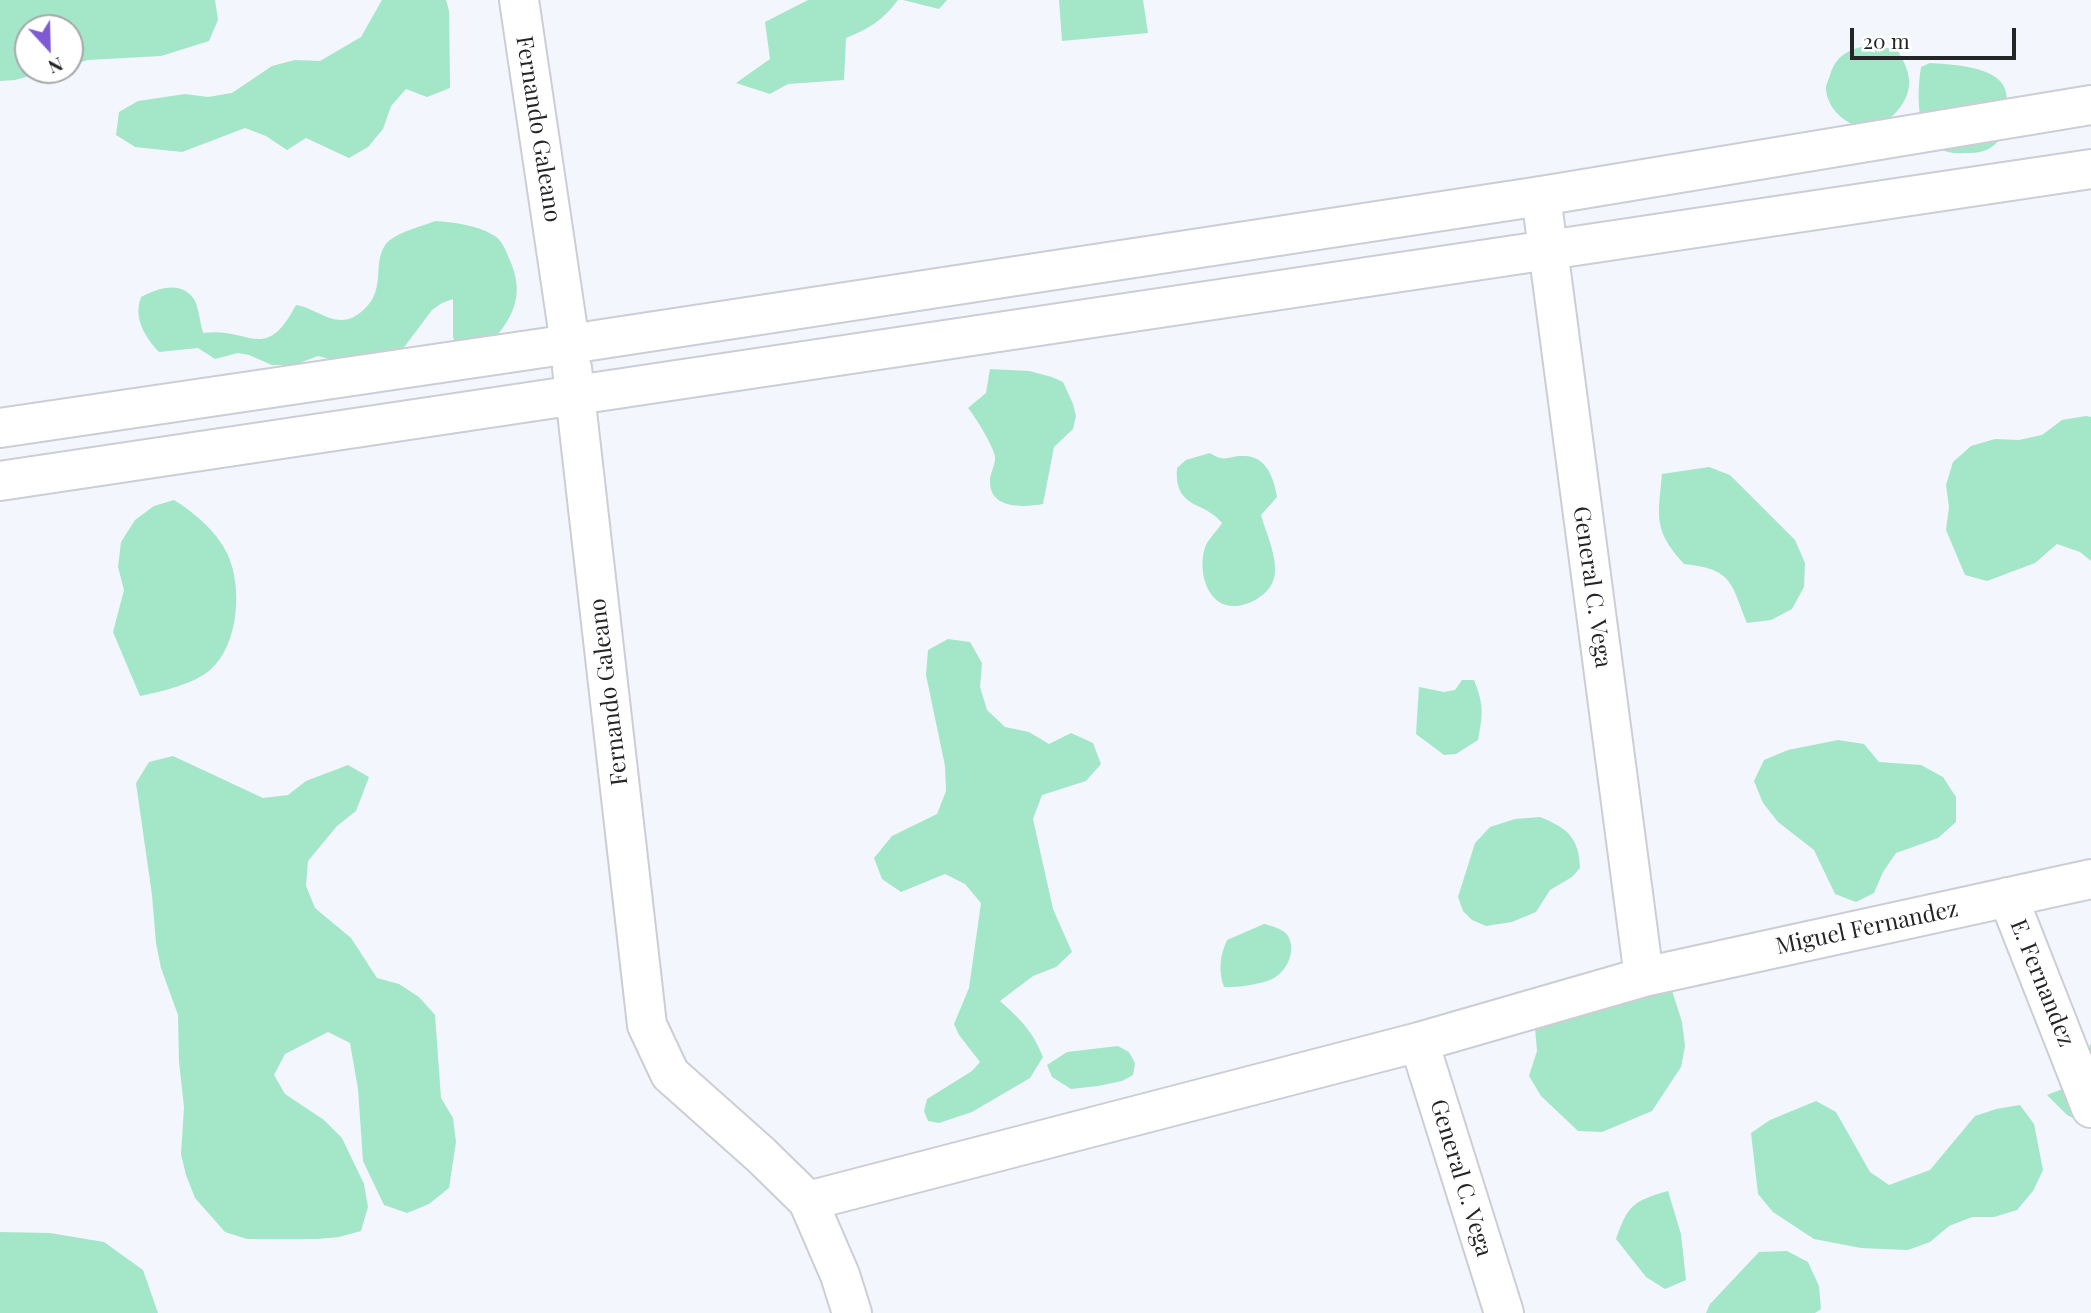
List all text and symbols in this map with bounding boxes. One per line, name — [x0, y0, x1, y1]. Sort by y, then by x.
north arrow — [14, 14, 84, 84]
scale bar — [1853, 14, 2019, 58]
text: 20 m — [1863, 26, 1910, 54]
street label: Fernando Galeano — [510, 34, 566, 224]
text: N — [45, 52, 67, 81]
street label: General C. Vega — [1567, 505, 1617, 669]
street label: Fernando Galeano — [584, 597, 634, 787]
street label: Miguel Fernandez — [1773, 895, 1961, 961]
street label: E. Fernandez — [2004, 915, 2080, 1051]
street label: General C. Vega — [1424, 1096, 1498, 1260]

